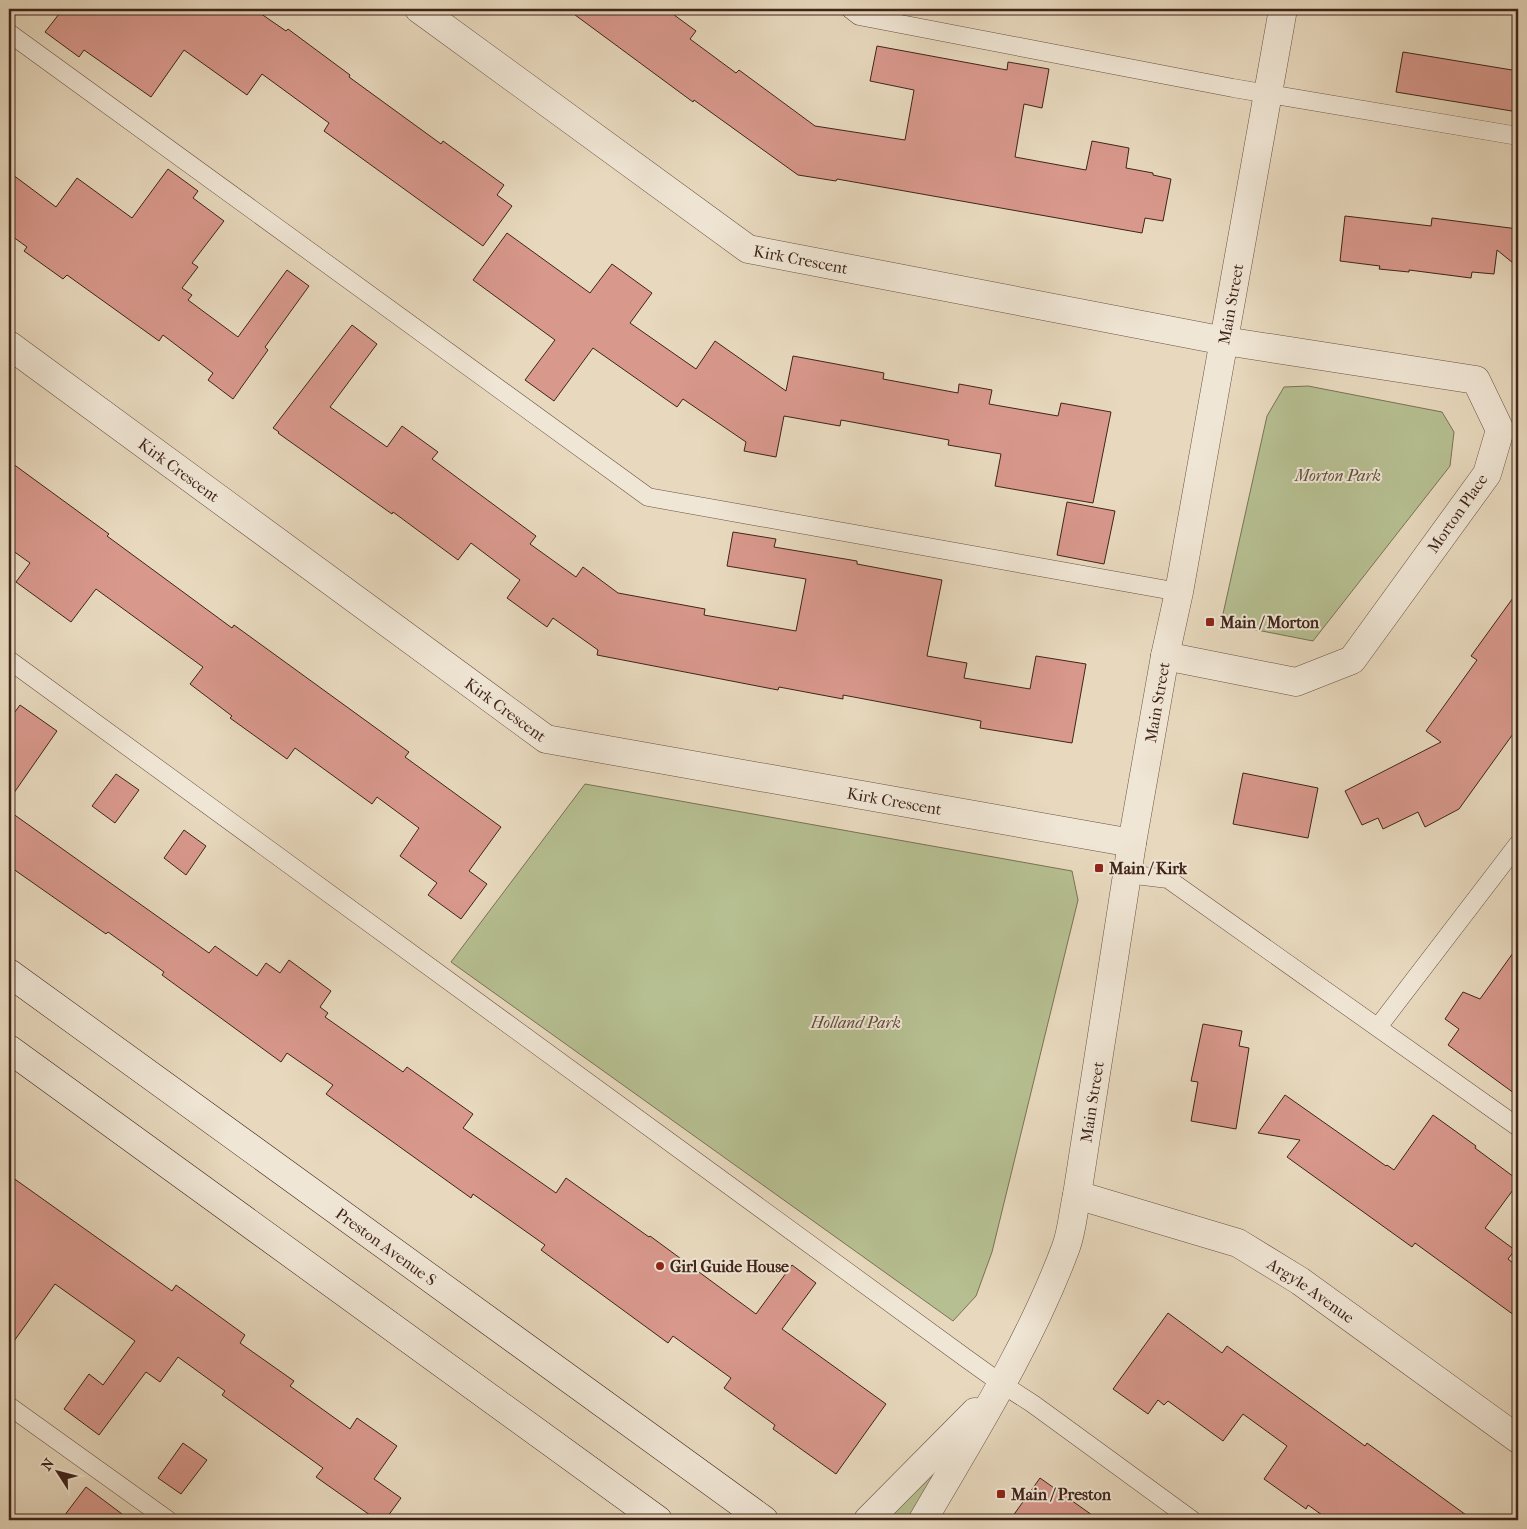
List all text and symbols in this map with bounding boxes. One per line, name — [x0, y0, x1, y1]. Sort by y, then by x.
street label: Kirk Crescent — [752, 241, 850, 278]
street label: Main Street — [1214, 262, 1247, 346]
street label: Kirk Crescent — [135, 434, 223, 506]
park label: Morton Park — [1294, 466, 1381, 485]
street label: Morton Place — [1423, 470, 1492, 557]
place label: Main / Morton — [1219, 613, 1320, 632]
marker: Main / Morton — [1204, 616, 1216, 628]
street label: Main Street — [1141, 660, 1174, 744]
street label: Kirk Crescent — [461, 674, 550, 746]
street label: Kirk Crescent — [846, 784, 944, 819]
place label: Main / Kirk — [1108, 859, 1188, 878]
marker: Main / Kirk — [1093, 862, 1105, 874]
park label: Holland Park — [810, 1013, 901, 1032]
street label: Main Street — [1076, 1060, 1108, 1144]
street label: Preston Avenue S — [332, 1204, 440, 1290]
street label: Argyle Avenue — [1263, 1254, 1358, 1327]
place label: Girl Guide House — [670, 1257, 789, 1276]
marker: Girl Guide House — [654, 1260, 666, 1272]
north arrow — [32, 1446, 82, 1496]
text: N — [38, 1455, 58, 1474]
place label: Main / Preston — [1010, 1485, 1112, 1504]
marker: Main / Preston — [995, 1488, 1007, 1500]

